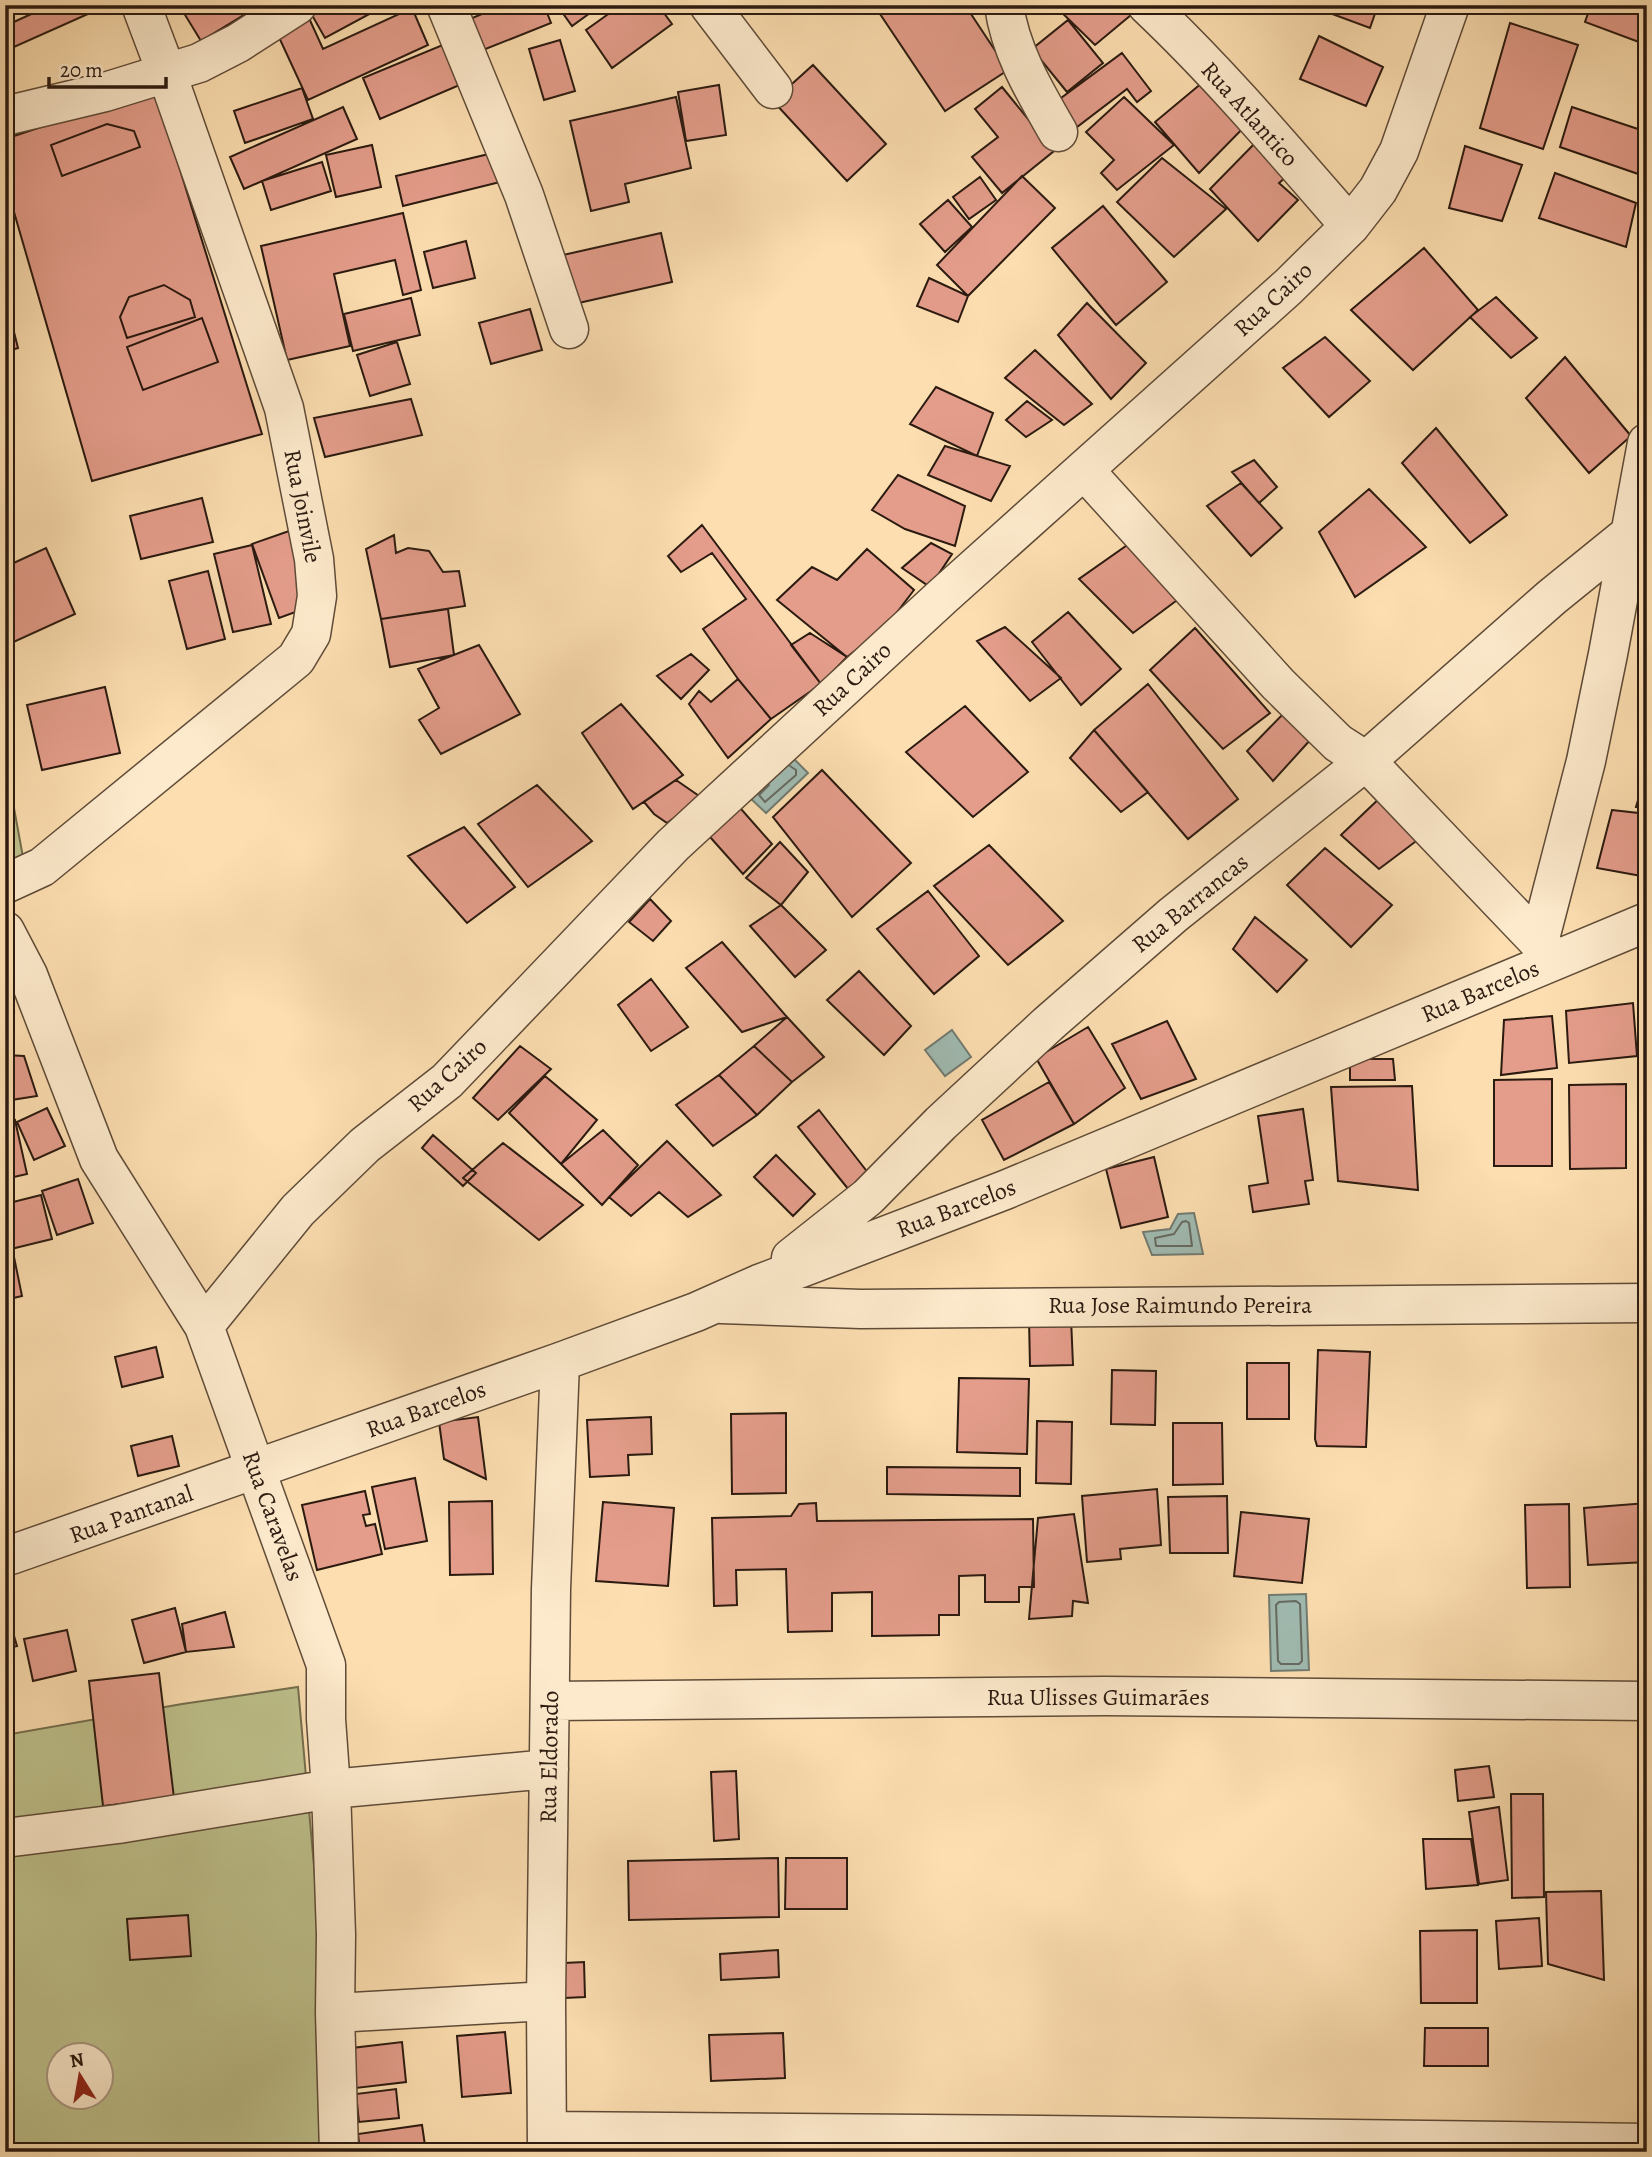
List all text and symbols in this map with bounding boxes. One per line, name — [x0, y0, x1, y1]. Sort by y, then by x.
scale bar — [49, 46, 166, 90]
street label: Rua Atlantico — [1194, 54, 1306, 174]
text: 20 m — [60, 56, 103, 84]
street label: Rua Cairo — [1227, 254, 1319, 344]
street label: Rua Joinvile — [276, 446, 330, 566]
street label: Rua Cairo — [806, 634, 898, 724]
street label: Rua Barrancas — [1125, 846, 1255, 960]
street label: Rua Barcelos — [1416, 952, 1544, 1030]
street label: Rua Cairo — [400, 1031, 494, 1119]
street label: Rua Barcelos — [892, 1171, 1020, 1245]
street label: Rua Jose Raimundo Pereira — [1048, 1289, 1313, 1321]
street label: Rua Barcelos — [362, 1373, 490, 1445]
street label: Rua Caravelas — [235, 1446, 311, 1586]
street label: Rua Pantanal — [65, 1477, 197, 1551]
street label: Rua Ulisses Guimarães — [986, 1681, 1210, 1713]
street label: Rua Eldorado — [532, 1690, 566, 1824]
north arrow — [46, 2042, 116, 2112]
text: N — [68, 2046, 86, 2074]

